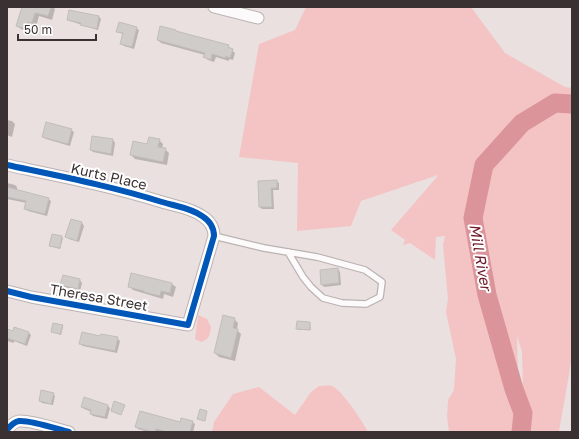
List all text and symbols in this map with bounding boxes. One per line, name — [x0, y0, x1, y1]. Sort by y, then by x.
scale bar — [18, 16, 96, 42]
text: 50 m — [24, 22, 52, 37]
street label: Kurts Place — [69, 159, 149, 193]
water label: Mill River — [466, 222, 496, 294]
street label: Theresa Street — [49, 280, 149, 314]

